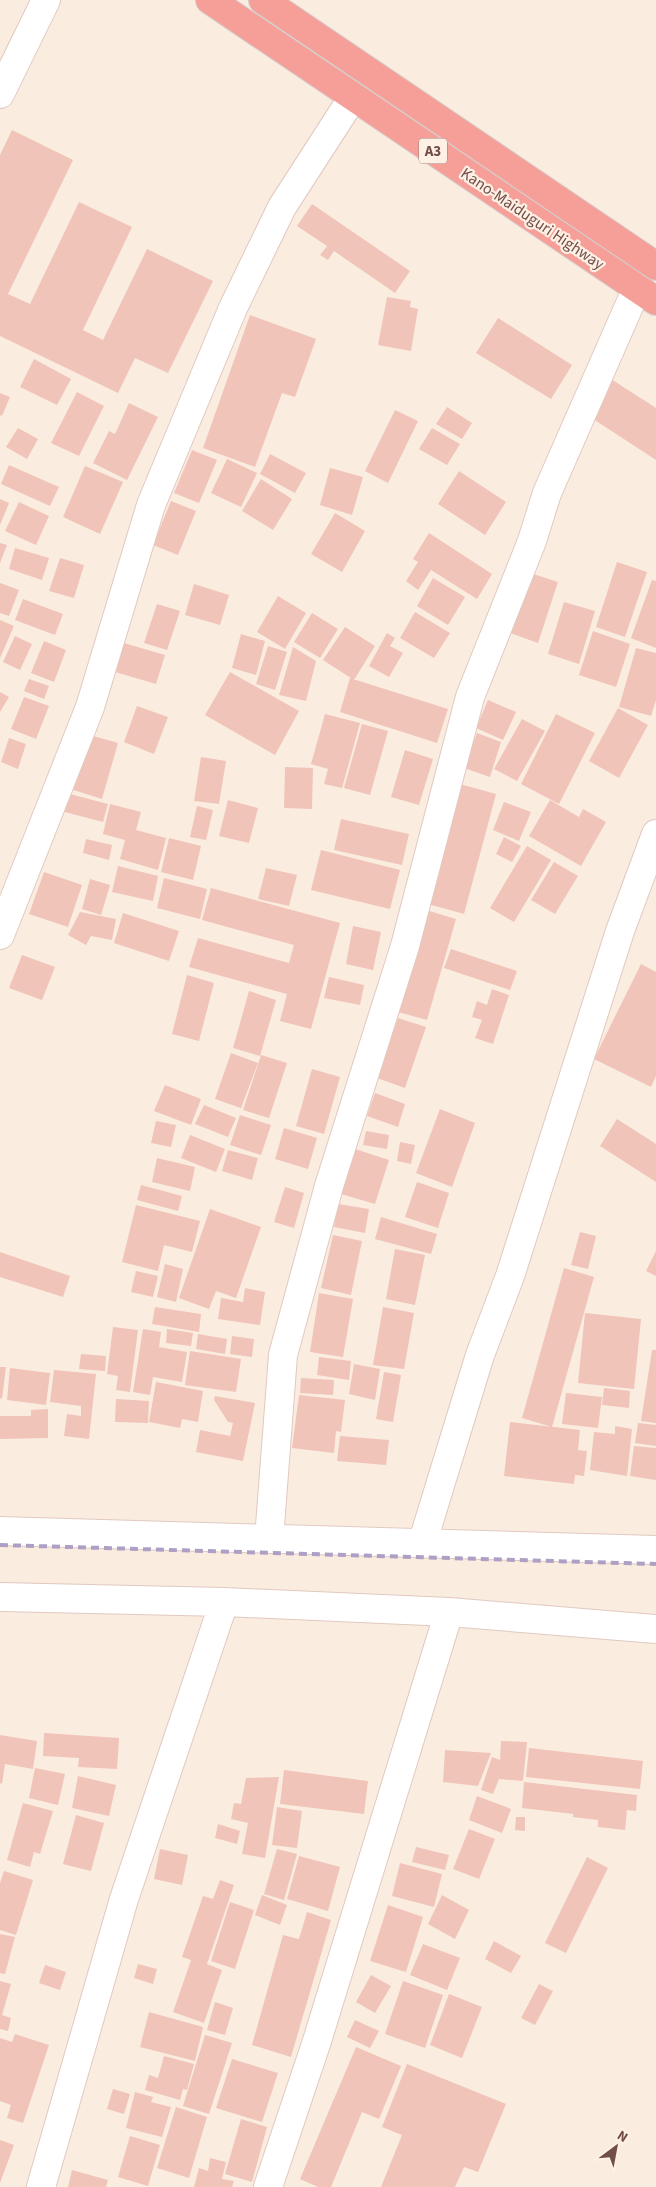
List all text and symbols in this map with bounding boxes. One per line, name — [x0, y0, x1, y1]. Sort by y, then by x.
road number: A3 — [419, 138, 447, 164]
street label: Kano-Maiduguri Highway — [456, 163, 609, 275]
north arrow — [591, 2122, 641, 2172]
text: N — [613, 2126, 632, 2148]

